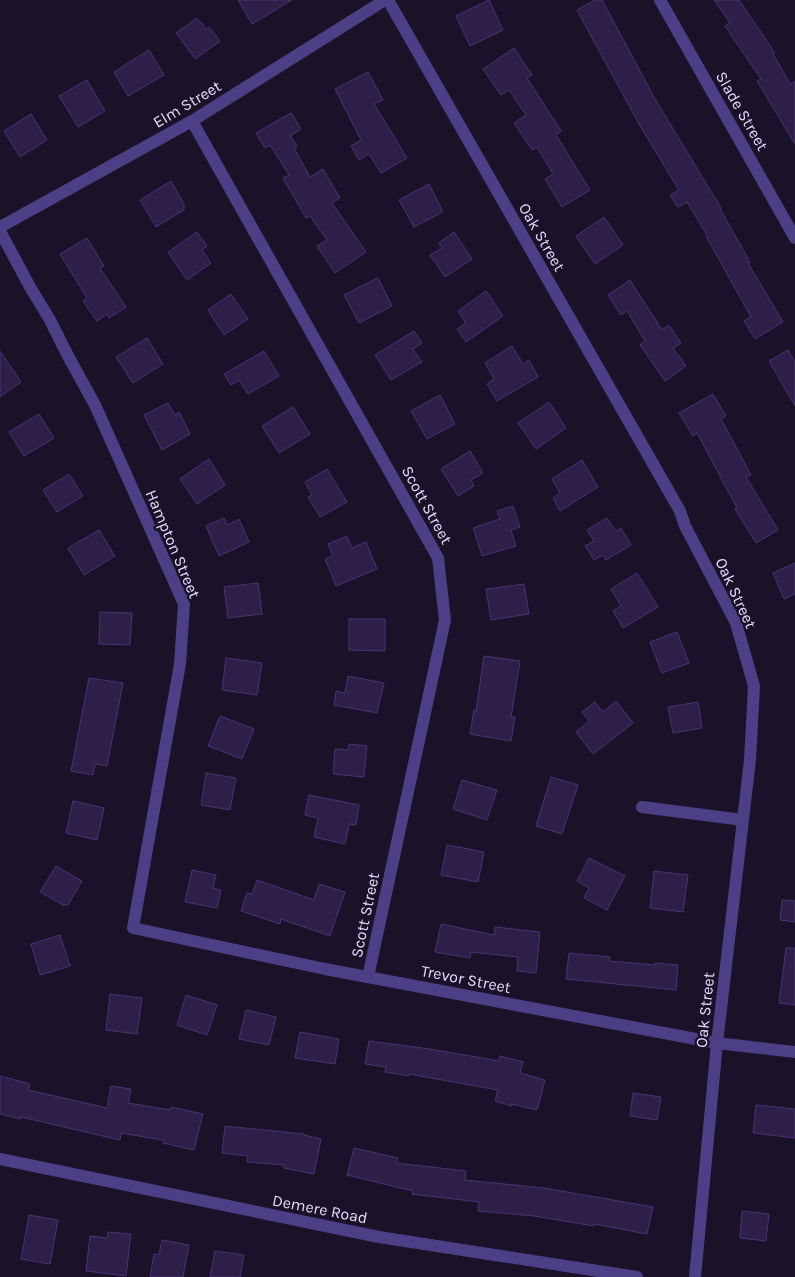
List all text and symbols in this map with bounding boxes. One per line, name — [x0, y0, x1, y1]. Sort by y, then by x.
street label: Slade Street — [712, 68, 772, 154]
street label: Elm Street — [149, 76, 225, 132]
street label: Oak Street — [515, 199, 569, 275]
street label: Scott Street — [398, 463, 456, 547]
street label: Hampton Street — [142, 487, 204, 601]
street label: Oak Street — [711, 555, 761, 631]
street label: Scott Street — [347, 871, 383, 959]
street label: Trevor Street — [419, 961, 513, 997]
street label: Oak Street — [692, 971, 718, 1049]
street label: Demere Road — [271, 1190, 369, 1228]

